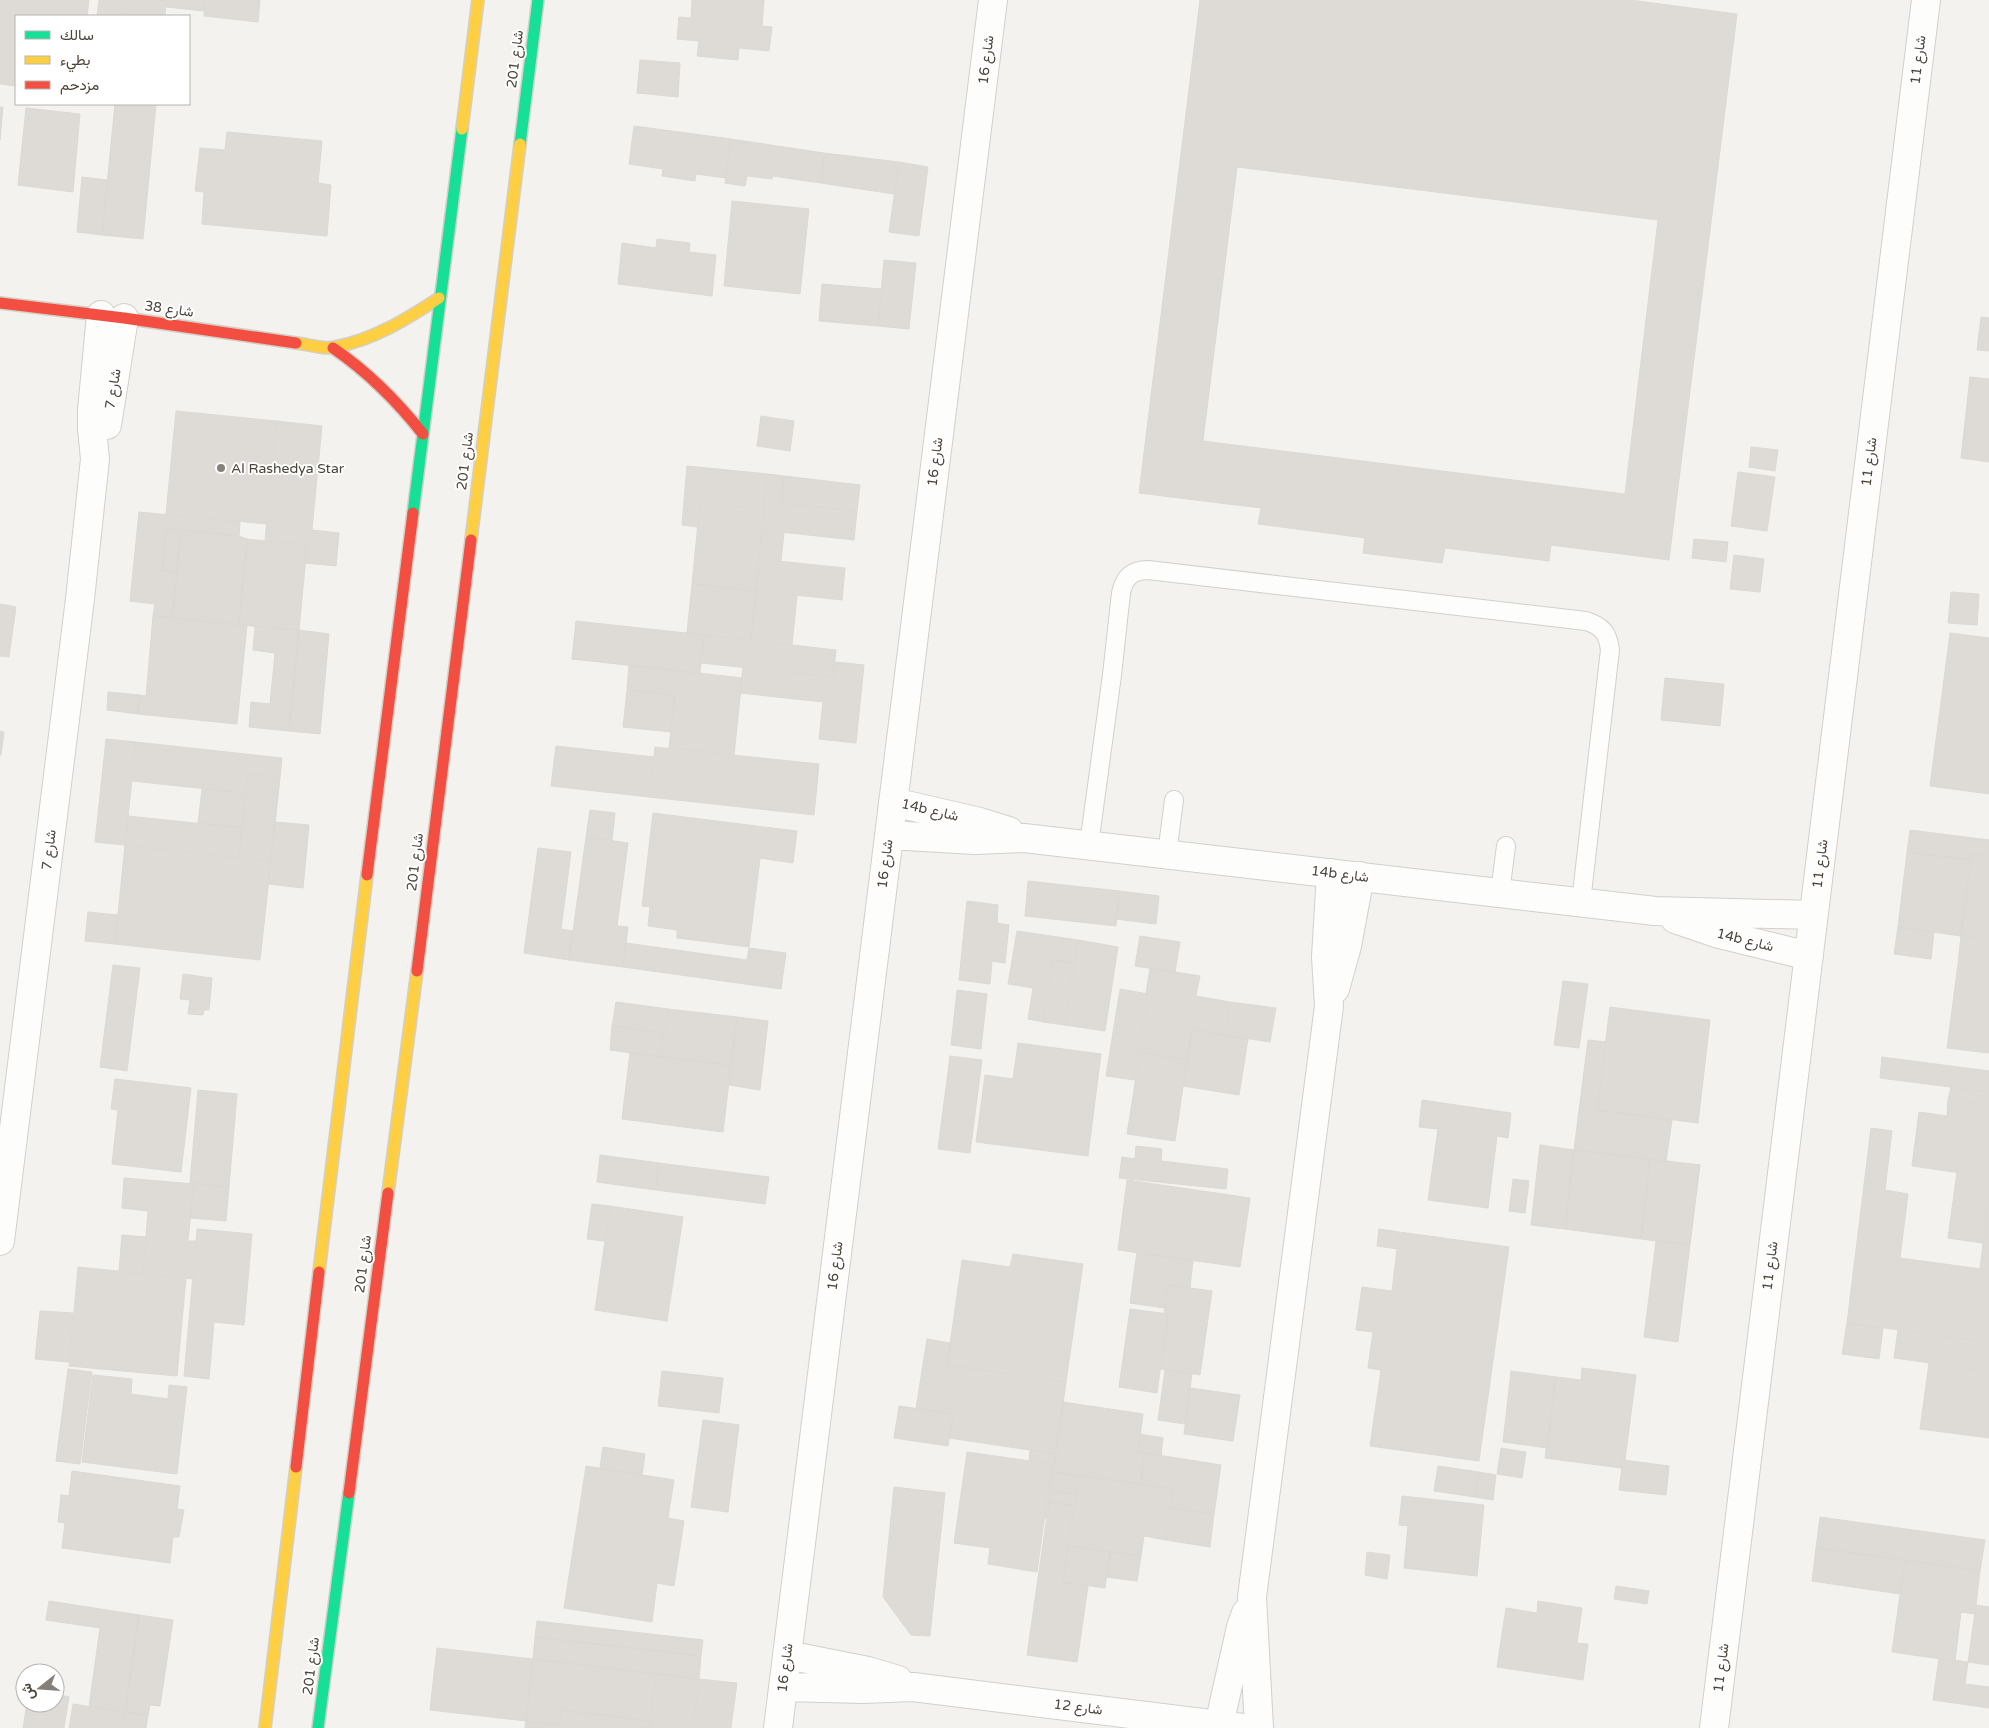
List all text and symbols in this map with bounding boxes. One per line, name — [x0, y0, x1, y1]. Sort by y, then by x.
legend — [15, 15, 190, 105]
text: سالك — [60, 26, 94, 44]
street label: شارع 201 — [503, 29, 529, 89]
street label: شارع 16 — [975, 34, 999, 86]
street label: شارع 11 — [1907, 34, 1931, 86]
text: بطيء — [60, 51, 90, 73]
text: مزدحم — [60, 76, 99, 95]
street label: شارع 38 — [143, 297, 195, 323]
street label: شارع 7 — [101, 368, 127, 411]
street label: شارع 201 — [453, 431, 479, 491]
street label: شارع 16 — [924, 436, 948, 488]
street label: شارع 11 — [1858, 436, 1882, 488]
place label: Al Rashedya Star — [231, 460, 345, 477]
marker: Al Rashedya Star — [215, 462, 227, 474]
street label: 14b شارع — [899, 795, 960, 827]
street label: شارع 7 — [38, 829, 62, 871]
street label: شارع 201 — [403, 832, 429, 892]
street label: شارع 16 — [874, 838, 898, 890]
street label: شارع 11 — [1809, 838, 1833, 890]
street label: 14b شارع — [1310, 862, 1370, 888]
street label: 14b شارع — [1714, 925, 1775, 957]
street label: شارع 201 — [351, 1234, 377, 1294]
street label: شارع 16 — [824, 1240, 848, 1292]
street label: شارع 11 — [1759, 1240, 1783, 1292]
street label: شارع 201 — [299, 1636, 325, 1696]
street label: شارع 16 — [774, 1642, 798, 1694]
street label: شارع 11 — [1710, 1642, 1734, 1694]
north arrow — [15, 1663, 65, 1713]
text: ش — [17, 1681, 39, 1702]
street label: شارع 12 — [1052, 1696, 1104, 1720]

